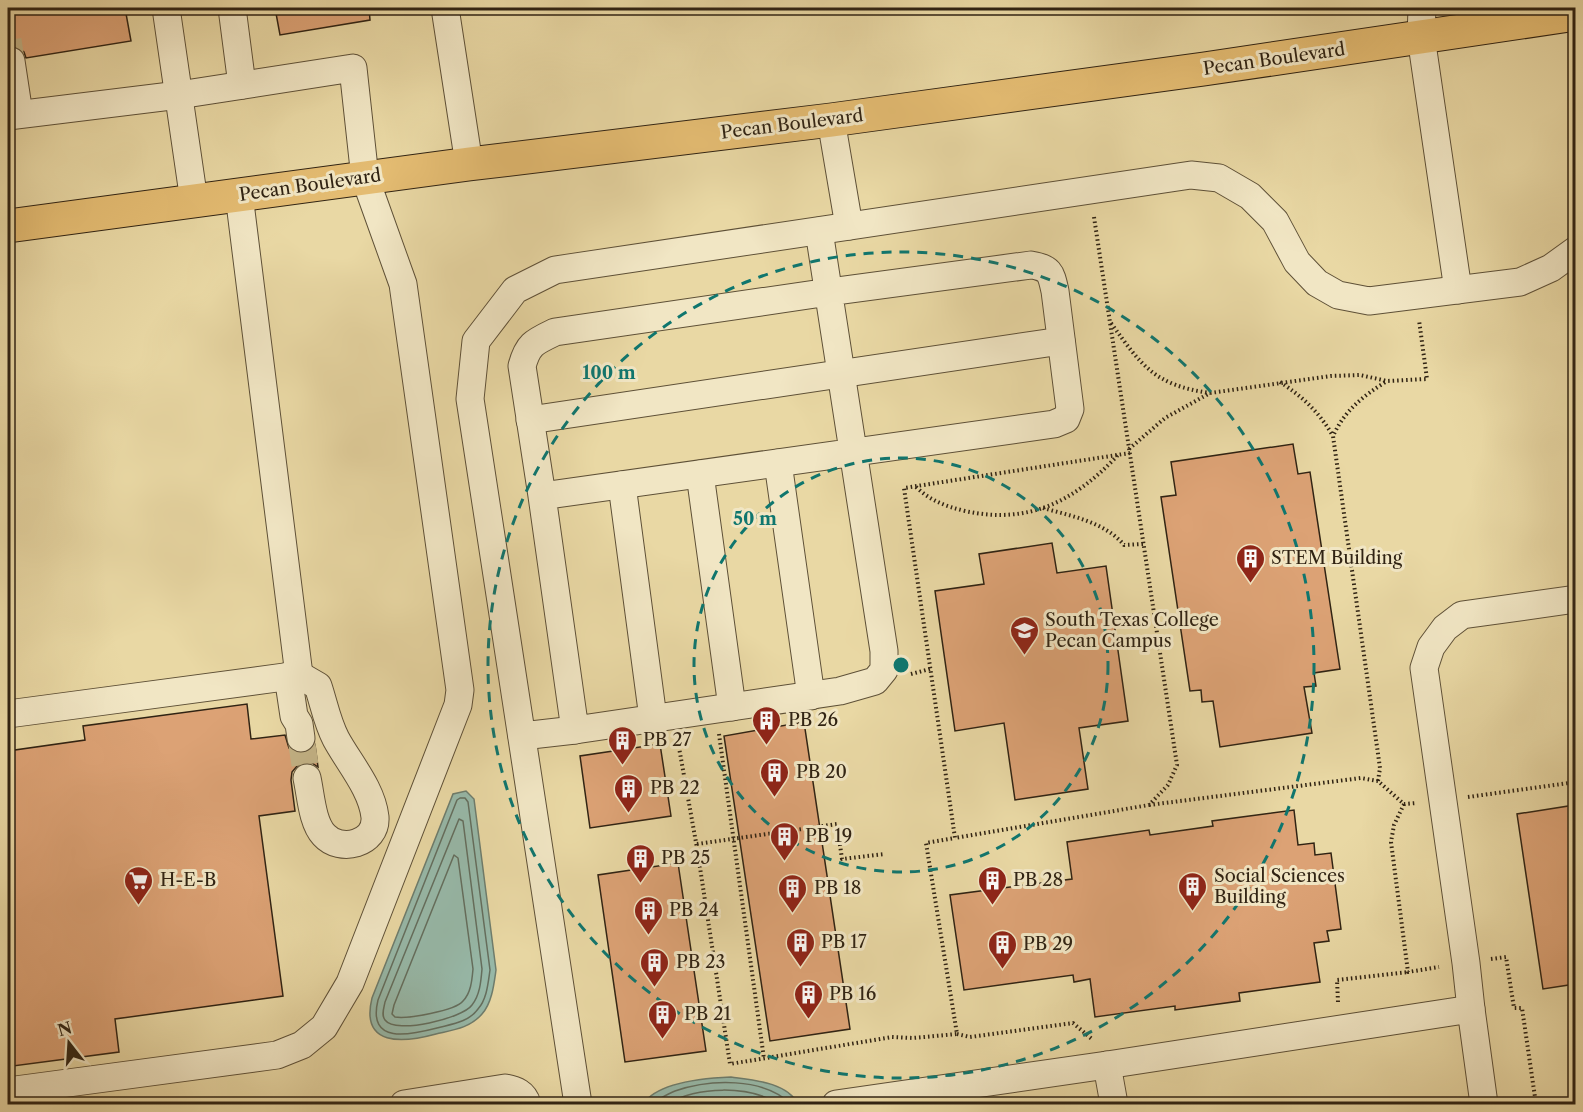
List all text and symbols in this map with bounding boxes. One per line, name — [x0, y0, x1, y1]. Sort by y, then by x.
street label: Pecan Boulevard — [1202, 38, 1347, 80]
street label: Pecan Boulevard — [720, 104, 865, 144]
street label: Pecan Boulevard — [238, 164, 383, 206]
text: 100 m — [582, 362, 636, 384]
text: 50 m — [733, 508, 777, 530]
building icon: STEM Building — [1234, 542, 1266, 584]
place label: STEM Building — [1271, 547, 1403, 569]
place label: South Texas College Pecan Campus — [1045, 609, 1219, 652]
school or university icon: South Texas College Pecan Campus — [1008, 614, 1040, 656]
centre of rings — [891, 655, 911, 675]
building icon: PB 26 — [751, 704, 783, 746]
place label: PB 26 — [788, 709, 838, 731]
building icon: PB 27 — [606, 724, 638, 766]
place label: PB 27 — [643, 729, 691, 751]
building icon: PB 20 — [759, 756, 791, 798]
place label: PB 20 — [796, 761, 847, 783]
building icon: PB 22 — [613, 772, 645, 814]
place label: PB 22 — [650, 777, 700, 799]
building icon: PB 19 — [768, 820, 800, 862]
place label: PB 19 — [805, 825, 852, 847]
building icon: PB 25 — [624, 842, 656, 884]
place label: PB 25 — [661, 847, 710, 869]
supermarket icon: H-E-B — [123, 864, 155, 906]
building icon: PB 28 — [976, 864, 1008, 906]
place label: Social Sciences Building — [1214, 865, 1345, 908]
place label: H-E-B — [160, 869, 216, 891]
place label: PB 28 — [1013, 869, 1063, 891]
building icon: Social Sciences Building — [1177, 870, 1209, 912]
building icon: PB 18 — [777, 872, 809, 914]
place label: PB 18 — [814, 877, 861, 899]
building icon: PB 24 — [632, 894, 664, 936]
place label: PB 24 — [669, 899, 719, 921]
building icon: PB 17 — [784, 926, 816, 968]
building icon: PB 29 — [986, 928, 1018, 970]
place label: PB 17 — [821, 931, 867, 953]
place label: PB 29 — [1023, 933, 1073, 955]
building icon: PB 23 — [639, 946, 671, 988]
place label: PB 23 — [676, 951, 725, 973]
building icon: PB 16 — [792, 978, 824, 1020]
place label: PB 16 — [829, 983, 876, 1005]
building icon: PB 21 — [647, 998, 679, 1040]
place label: PB 21 — [684, 1003, 731, 1025]
north arrow — [39, 1013, 99, 1073]
text: N — [55, 1017, 74, 1040]

